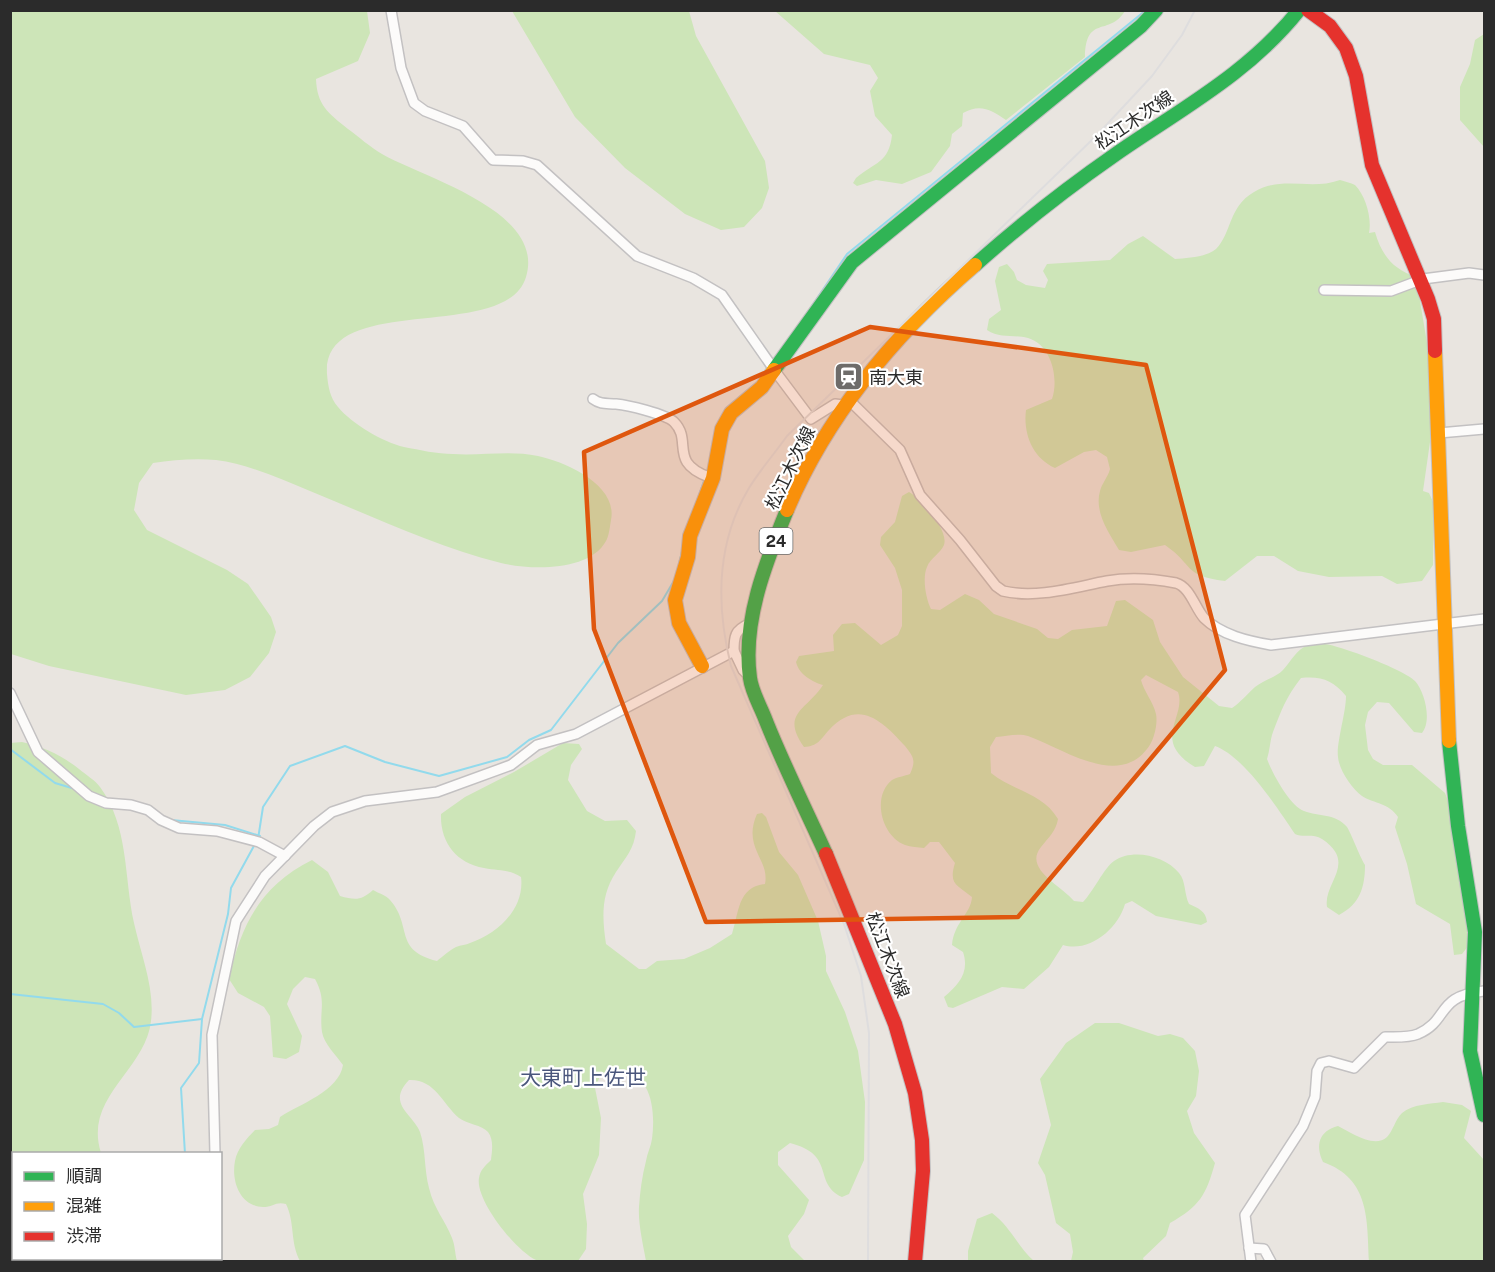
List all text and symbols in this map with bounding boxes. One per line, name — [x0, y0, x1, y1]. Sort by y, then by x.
street label: 松江木次線 — [1091, 86, 1177, 154]
station icon: 南大東 — [832, 361, 864, 393]
place label: 南大東 — [869, 367, 923, 388]
street label: 松江木次線 — [761, 423, 819, 513]
road number: 24 — [760, 528, 792, 554]
street label: 松江木次線 — [862, 909, 914, 1001]
district label: 大東町上佐世 — [520, 1065, 646, 1090]
legend — [12, 1152, 222, 1260]
text: 順調 — [66, 1165, 102, 1186]
text: 混雑 — [66, 1195, 102, 1216]
text: 渋滞 — [66, 1225, 102, 1246]

